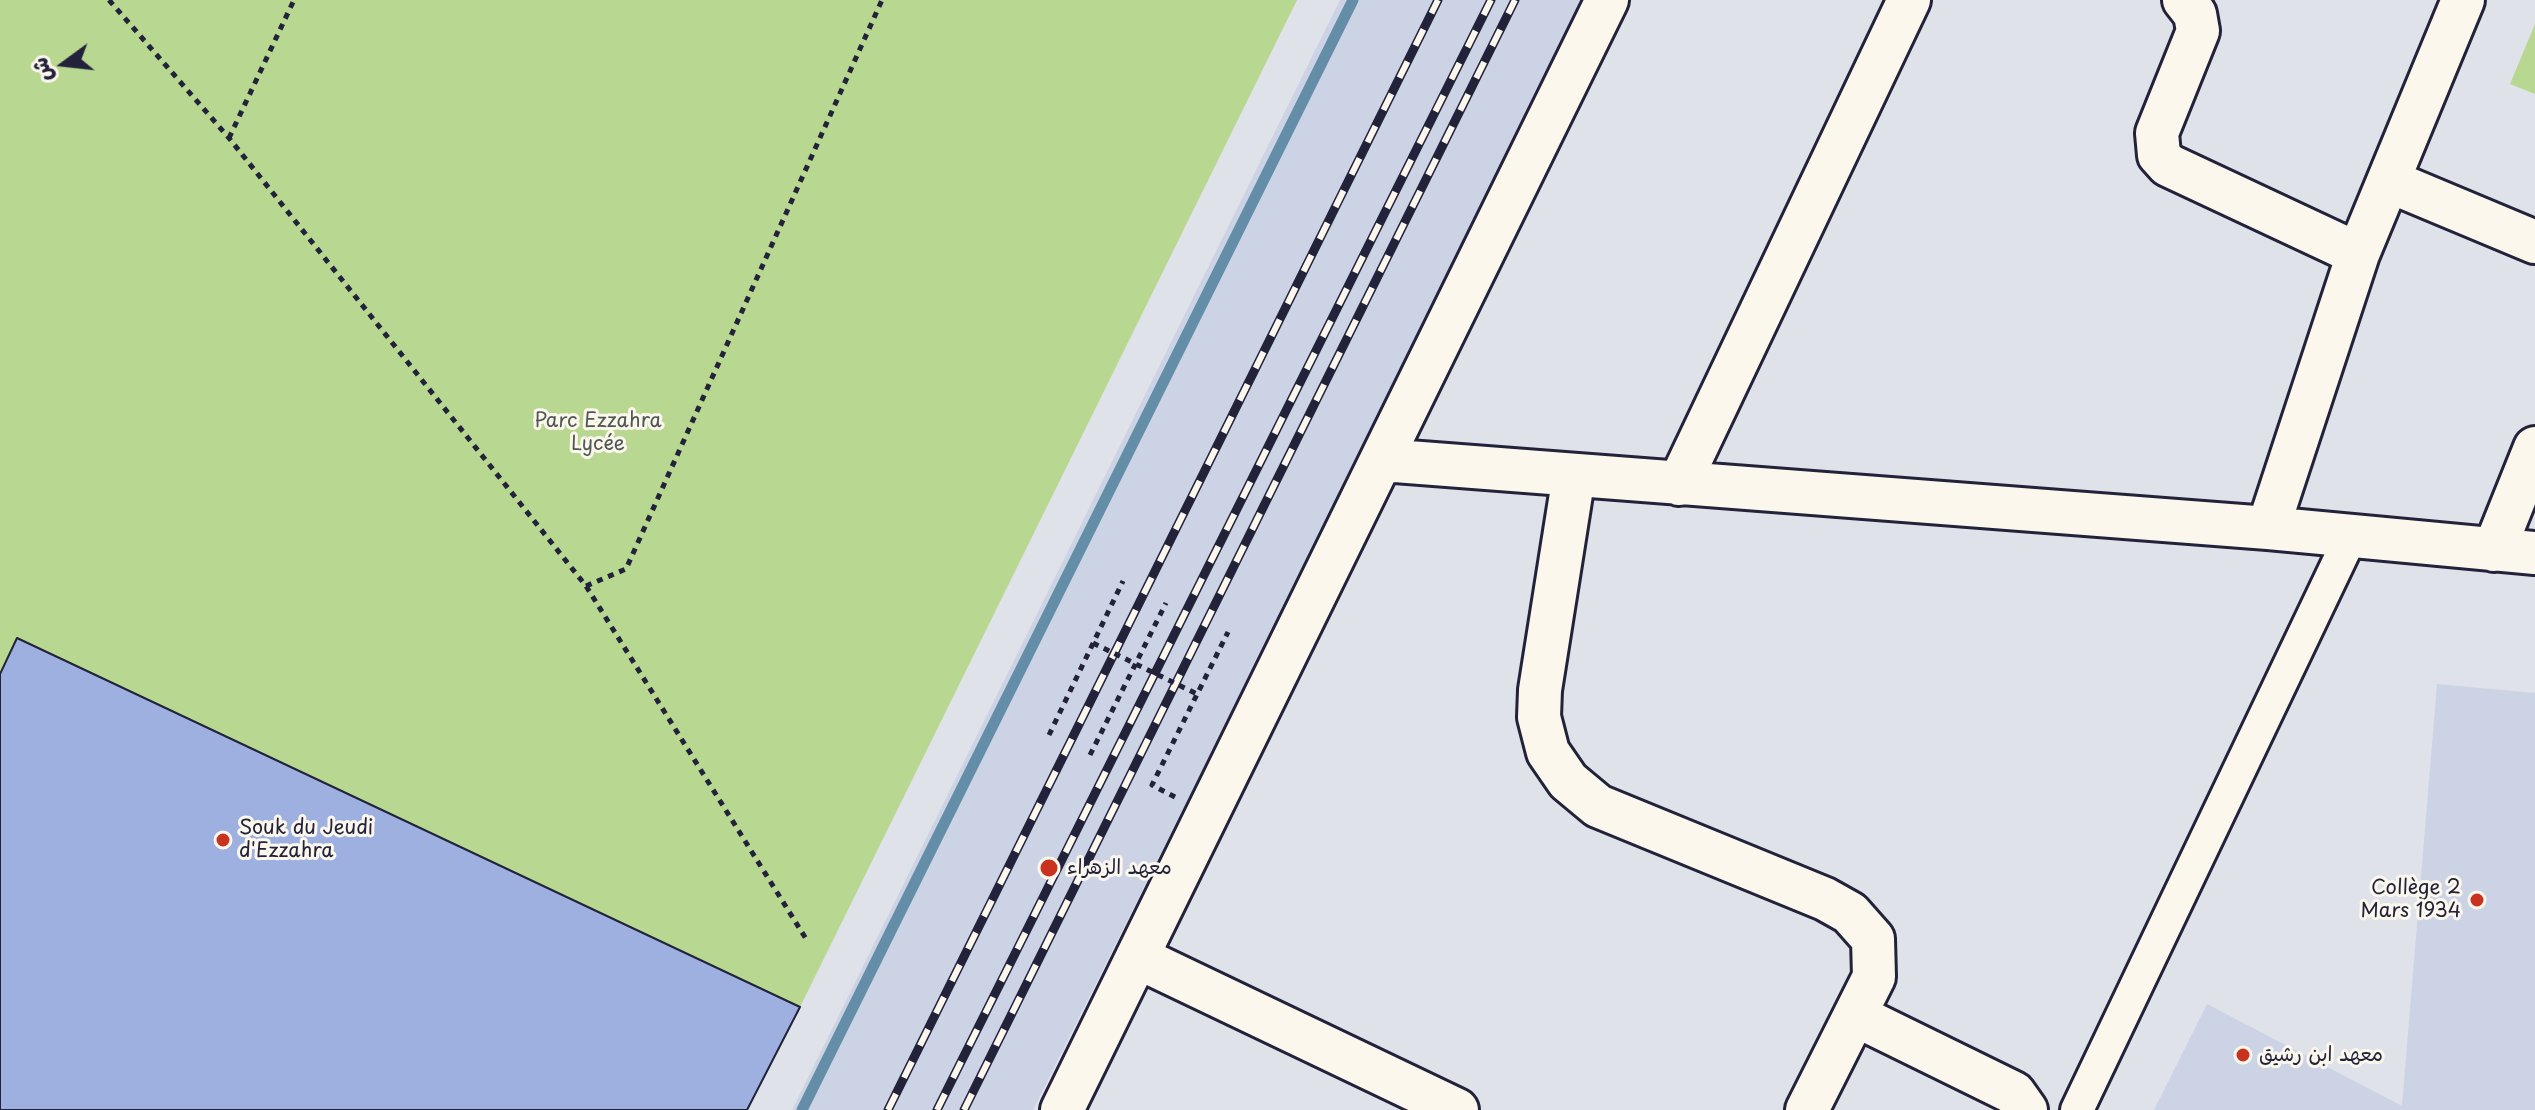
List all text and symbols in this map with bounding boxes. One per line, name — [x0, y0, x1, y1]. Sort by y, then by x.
north arrow — [24, 24, 104, 104]
text: ش — [21, 54, 59, 86]
park label: Parc Ezzahra Lycée — [534, 409, 662, 456]
place label: Souk du Jeudi d'Ezzahra — [239, 816, 373, 863]
marker: Souk du Jeudi d'Ezzahra — [214, 831, 232, 849]
place label: معهد الزهراء — [1067, 856, 1172, 880]
marker: معهد الزهراء — [1038, 857, 1060, 879]
place label: Collège 2 Mars 1934 — [2360, 876, 2461, 923]
marker: Collège 2 Mars 1934 — [2468, 891, 2486, 909]
place label: معهد ابن رشيق — [2259, 1043, 2383, 1067]
marker: معهد ابن رشيق — [2234, 1046, 2252, 1064]

